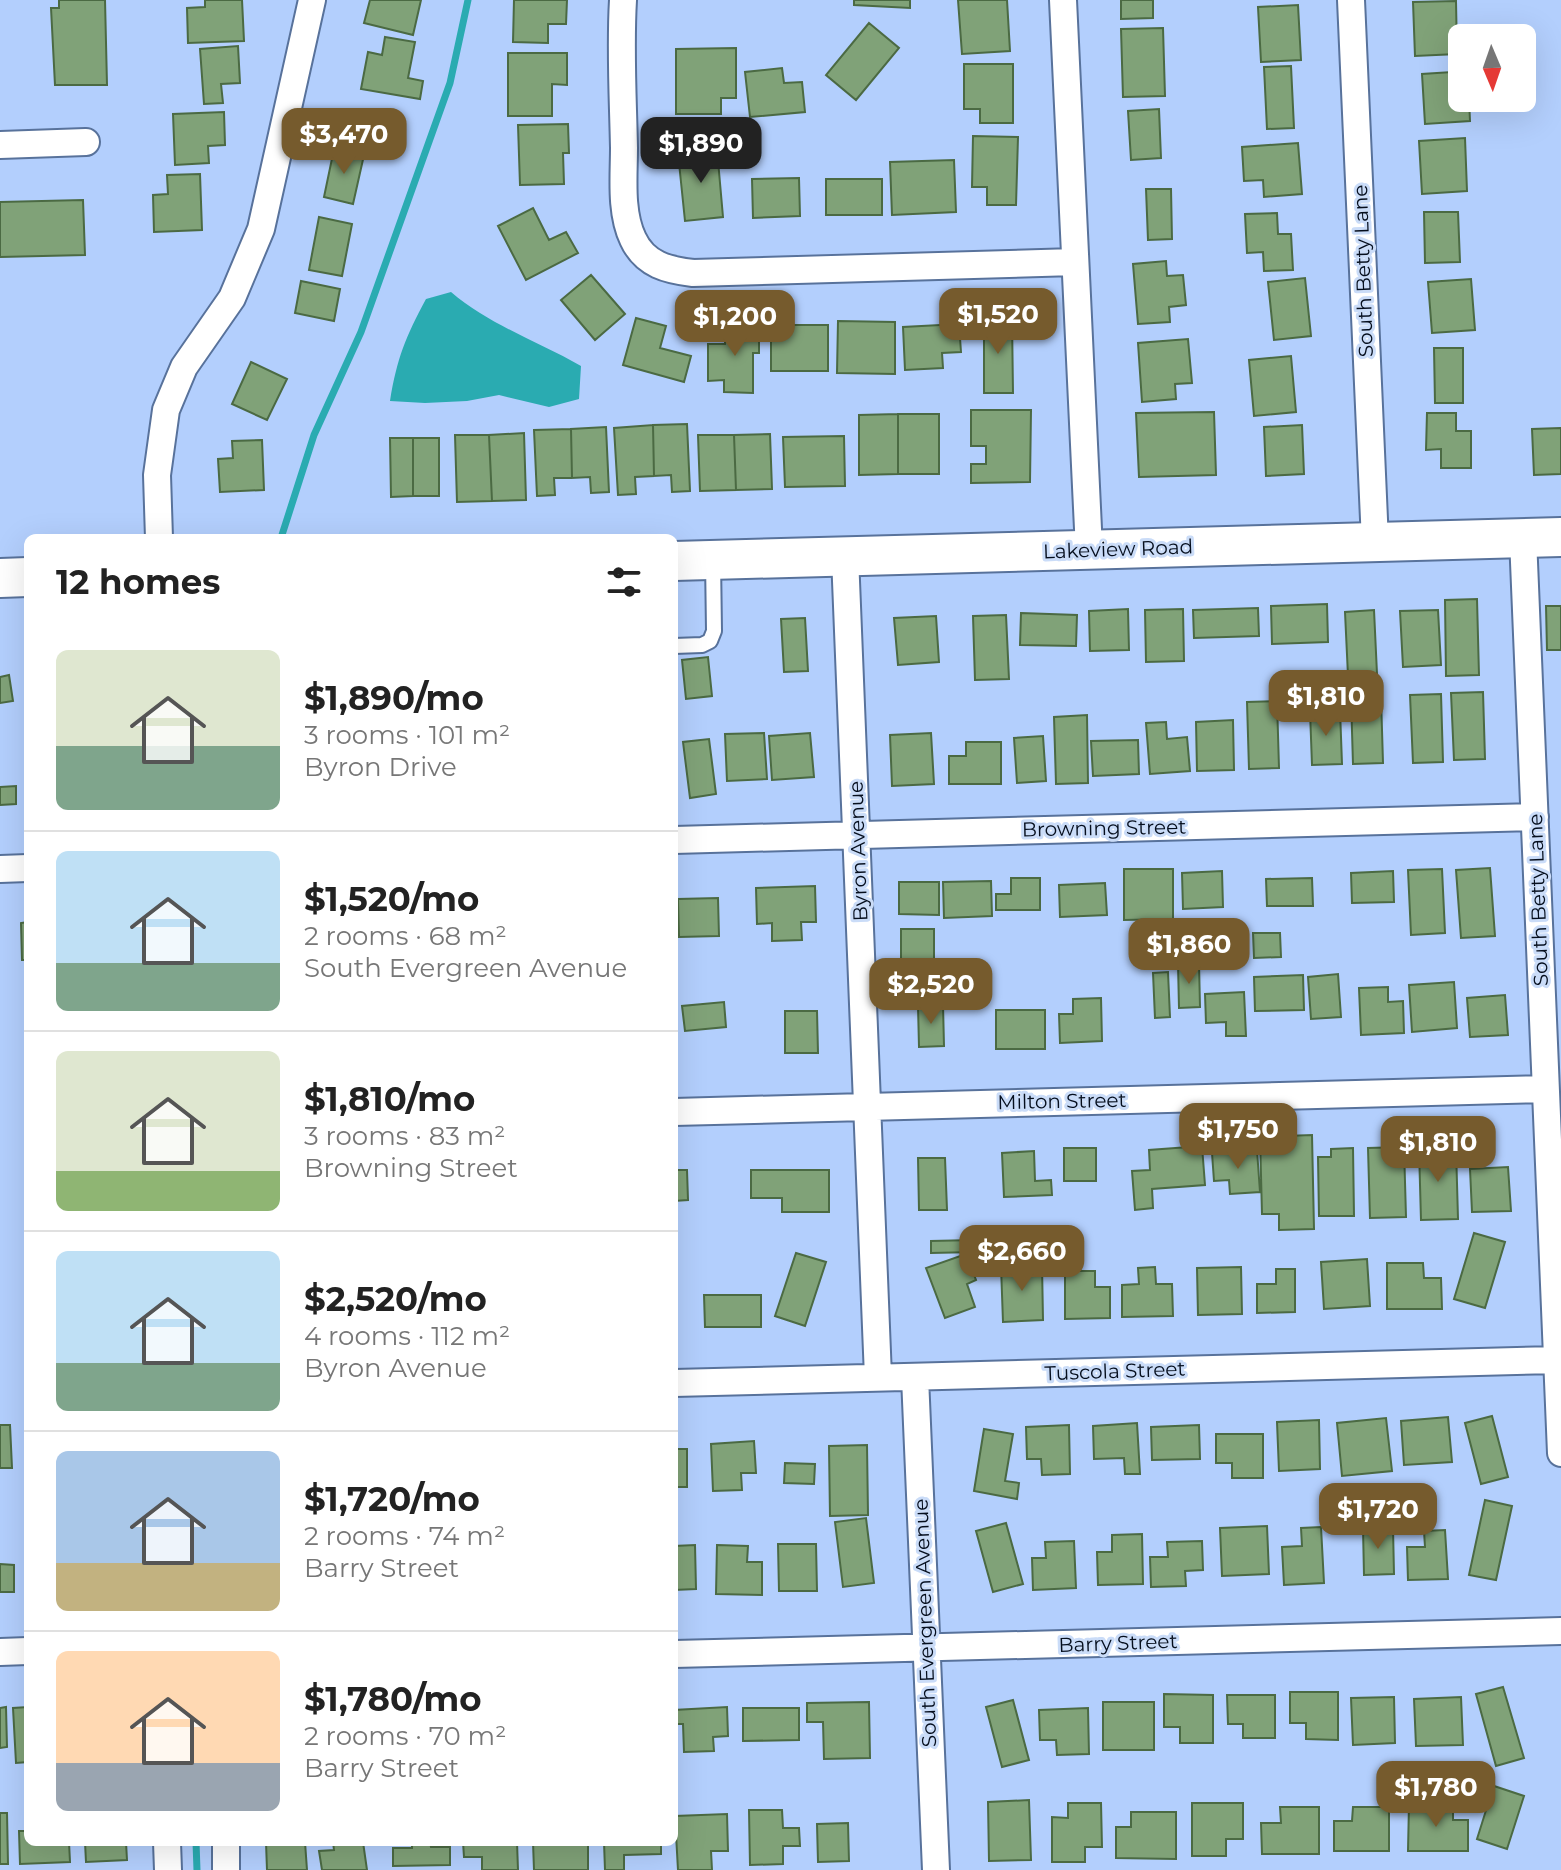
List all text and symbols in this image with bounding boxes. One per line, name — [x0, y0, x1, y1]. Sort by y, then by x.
north arrow — [1448, 24, 1536, 112]
map controls — [1448, 24, 1536, 112]
pin: $3,470 — [279, 108, 409, 176]
pin: $1,890 — [636, 117, 766, 185]
text: $3,470 — [300, 118, 388, 150]
text: $1,890 — [659, 127, 743, 159]
street label: South Betty Lane — [1348, 184, 1378, 358]
pin: $1,520 — [933, 288, 1063, 356]
pin: $1,200 — [670, 290, 800, 358]
text: $1,520 — [957, 298, 1039, 330]
text: $1,200 — [693, 300, 777, 332]
street label: Lakeview Road — [1043, 534, 1193, 564]
icon: filters — [602, 560, 646, 604]
text: 12 homes — [56, 561, 220, 603]
pin: $1,810 — [1261, 670, 1391, 738]
text: $1,890/mo — [304, 677, 484, 719]
text: $1,810 — [1287, 680, 1365, 712]
icon: home — [120, 682, 216, 778]
text: 3 rooms · 101 m² — [304, 719, 510, 751]
text: Byron Drive — [304, 751, 457, 783]
street label: Byron Avenue — [844, 780, 872, 922]
street label: South Betty Lane — [1523, 813, 1553, 987]
street label: Browning Street — [1022, 815, 1186, 841]
text: $1,520/mo — [304, 878, 479, 920]
icon: home — [120, 883, 216, 979]
pin: $1,860 — [1124, 918, 1254, 986]
text: 2 rooms · 68 m² — [304, 920, 507, 952]
text: $1,860 — [1147, 928, 1231, 960]
text: South Evergreen Avenue — [304, 952, 627, 984]
pin: $2,520 — [866, 958, 996, 1026]
text: $2,520 — [887, 968, 975, 1000]
text: $1,810/mo — [304, 1078, 475, 1120]
icon: home — [120, 1083, 216, 1179]
street label: Milton Street — [997, 1088, 1127, 1114]
pin: $1,750 — [1173, 1103, 1303, 1171]
text: $1,750 — [1197, 1113, 1279, 1145]
pin: $1,810 — [1373, 1116, 1503, 1184]
text: 3 rooms · 83 m² — [304, 1120, 505, 1152]
text: $1,810 — [1399, 1126, 1477, 1158]
text: Browning Street — [304, 1152, 518, 1184]
pin: $2,660 — [957, 1225, 1087, 1293]
text: $2,660 — [977, 1235, 1067, 1267]
text: $2,520/mo — [304, 1278, 487, 1320]
icon: home — [120, 1283, 216, 1379]
text: 4 rooms · 112 m² — [304, 1320, 510, 1352]
text: Byron Avenue — [304, 1352, 487, 1384]
street label: Tuscola Street — [1044, 1357, 1186, 1385]
text: $1,720/mo — [304, 1478, 480, 1520]
icon: home — [120, 1483, 216, 1579]
pin: $1,720 — [1313, 1483, 1443, 1551]
text: $1,720 — [1337, 1493, 1419, 1525]
street label: South Evergreen Avenue — [909, 1498, 941, 1748]
text: 2 rooms · 74 m² — [304, 1520, 505, 1552]
text: Barry Street — [304, 1552, 459, 1584]
street label: Barry Street — [1058, 1629, 1178, 1657]
text: $1,780/mo — [304, 1678, 482, 1720]
icon: home — [120, 1683, 216, 1779]
text: 2 rooms · 70 m² — [304, 1720, 506, 1752]
text: Barry Street — [304, 1752, 459, 1784]
pin: $1,780 — [1371, 1761, 1501, 1829]
text: $1,780 — [1394, 1771, 1478, 1803]

